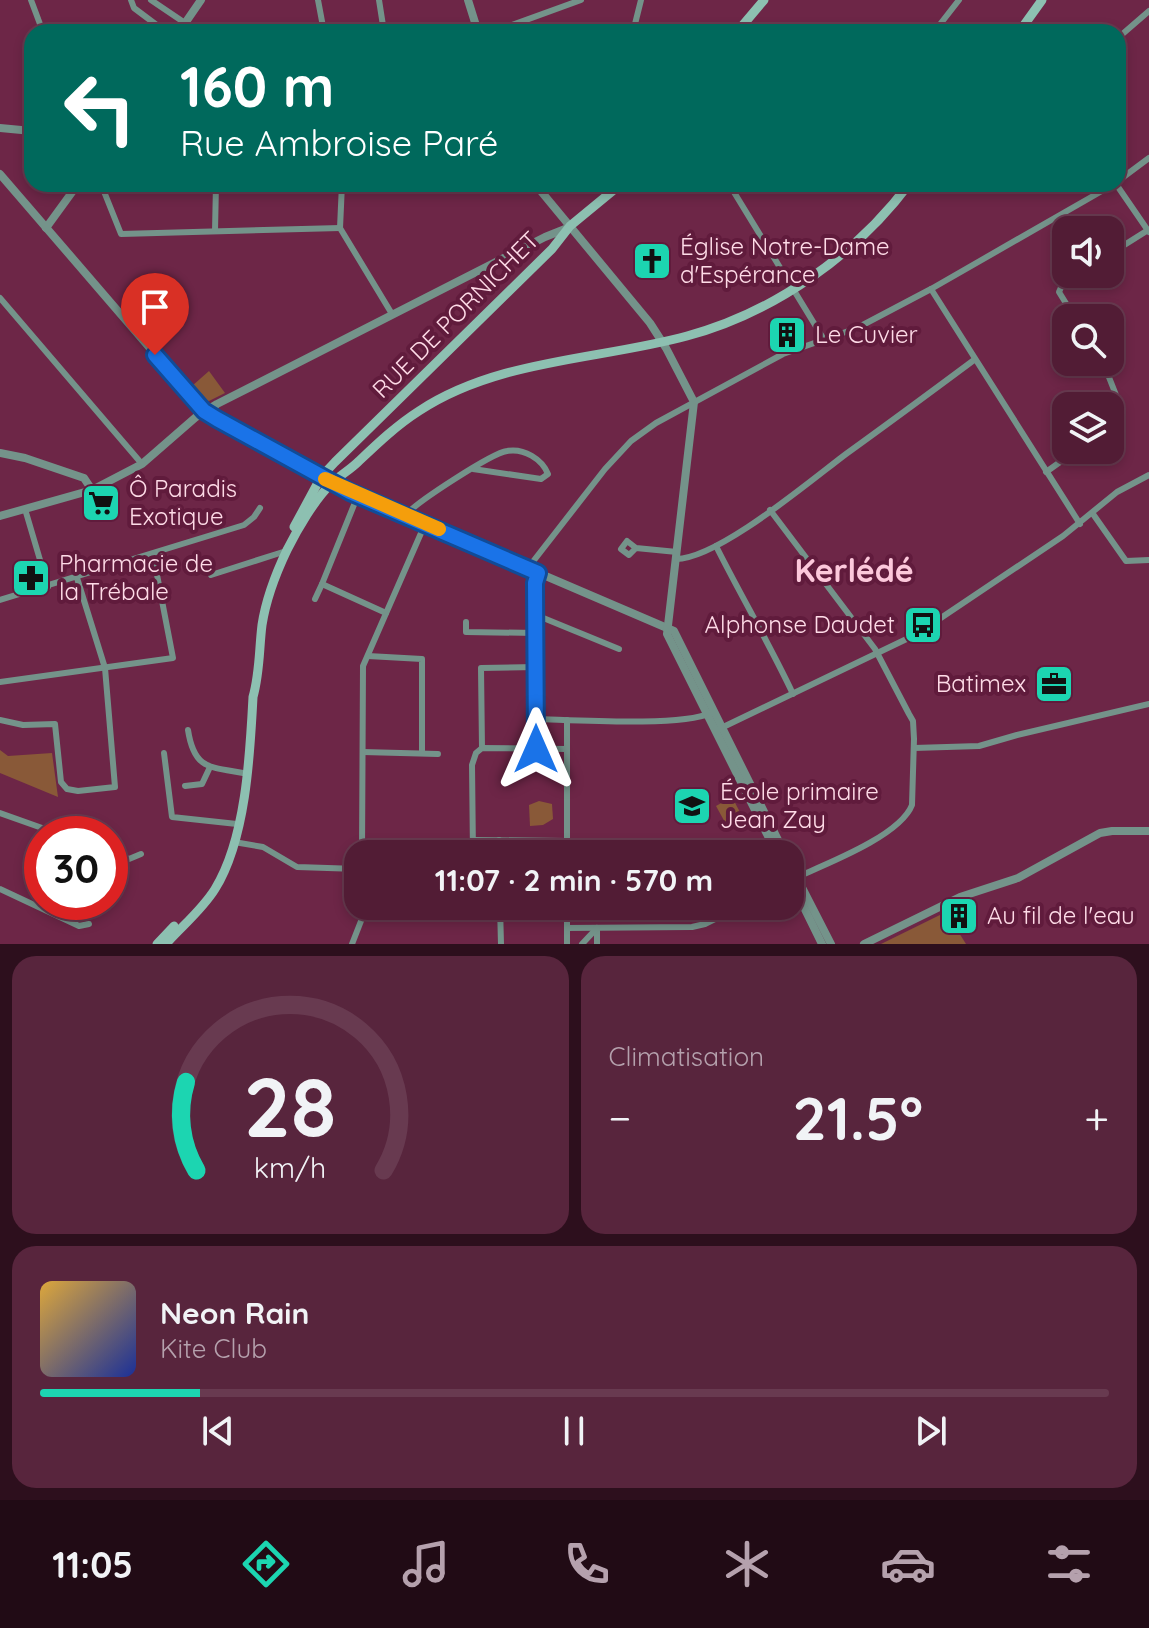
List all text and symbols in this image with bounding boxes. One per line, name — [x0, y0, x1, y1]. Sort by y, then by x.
text: 160 m — [180, 51, 334, 121]
icon: left — [48, 56, 152, 160]
text: Rue Ambroise Paré — [180, 120, 498, 165]
map controls — [1052, 216, 1124, 464]
button: sound — [1052, 216, 1124, 288]
street label: RUE DE PORNICHET — [365, 224, 545, 404]
place label: Église Notre-Dame d'Espérance — [680, 231, 890, 289]
church icon: Église Notre-Dame d'Espérance — [631, 240, 673, 282]
pin — [121, 273, 189, 355]
icon: arrive — [133, 285, 177, 329]
button: search — [1052, 304, 1124, 376]
building icon: Le Cuvier — [766, 314, 808, 356]
place label: Le Cuvier — [815, 319, 918, 349]
button: layers — [1052, 392, 1124, 464]
place label: Ô Paradis Exotique — [129, 473, 237, 531]
supermarket icon: Ô Paradis Exotique — [80, 482, 122, 524]
place label: Pharmacie de la Trébale — [59, 548, 213, 606]
district label: Kerlédé — [794, 550, 914, 590]
pharmacy icon: Pharmacie de la Trébale — [10, 557, 52, 599]
bus stop icon: Alphonse Daudet — [902, 604, 944, 646]
place label: Alphonse Daudet — [705, 609, 895, 639]
office icon: Batimex — [1033, 663, 1075, 705]
place label: Batimex — [936, 668, 1026, 698]
position arrow — [494, 707, 578, 791]
place label: École primaire Jean Zay — [720, 776, 879, 834]
school or university icon: École primaire Jean Zay — [671, 785, 713, 827]
speed limit sign: 30 — [24, 816, 128, 920]
text: 11:07 · 2 min · 570 m — [435, 861, 713, 899]
building icon: Au fil de l'eau — [938, 895, 980, 937]
place label: Au fil de l'eau — [987, 900, 1135, 930]
text: Climatisation — [609, 1040, 764, 1073]
text: 28 — [244, 1054, 337, 1158]
text: 21.5° — [793, 1080, 923, 1155]
text: − — [609, 1090, 631, 1145]
text: + — [1084, 1090, 1109, 1145]
text: km/h — [254, 1149, 327, 1185]
text: Neon Rain — [160, 1294, 309, 1332]
text: Kite Club — [160, 1332, 267, 1365]
icon: previous — [196, 1409, 240, 1453]
icon: pause — [552, 1409, 596, 1453]
icon: next — [909, 1409, 953, 1453]
icon: directions — [238, 1536, 294, 1592]
icon: music — [398, 1536, 454, 1592]
icon: phone — [559, 1536, 615, 1592]
icon: climate — [719, 1536, 775, 1592]
icon: car — [880, 1536, 936, 1592]
icon: filters — [1041, 1536, 1097, 1592]
text: 11:05 — [52, 1542, 133, 1587]

